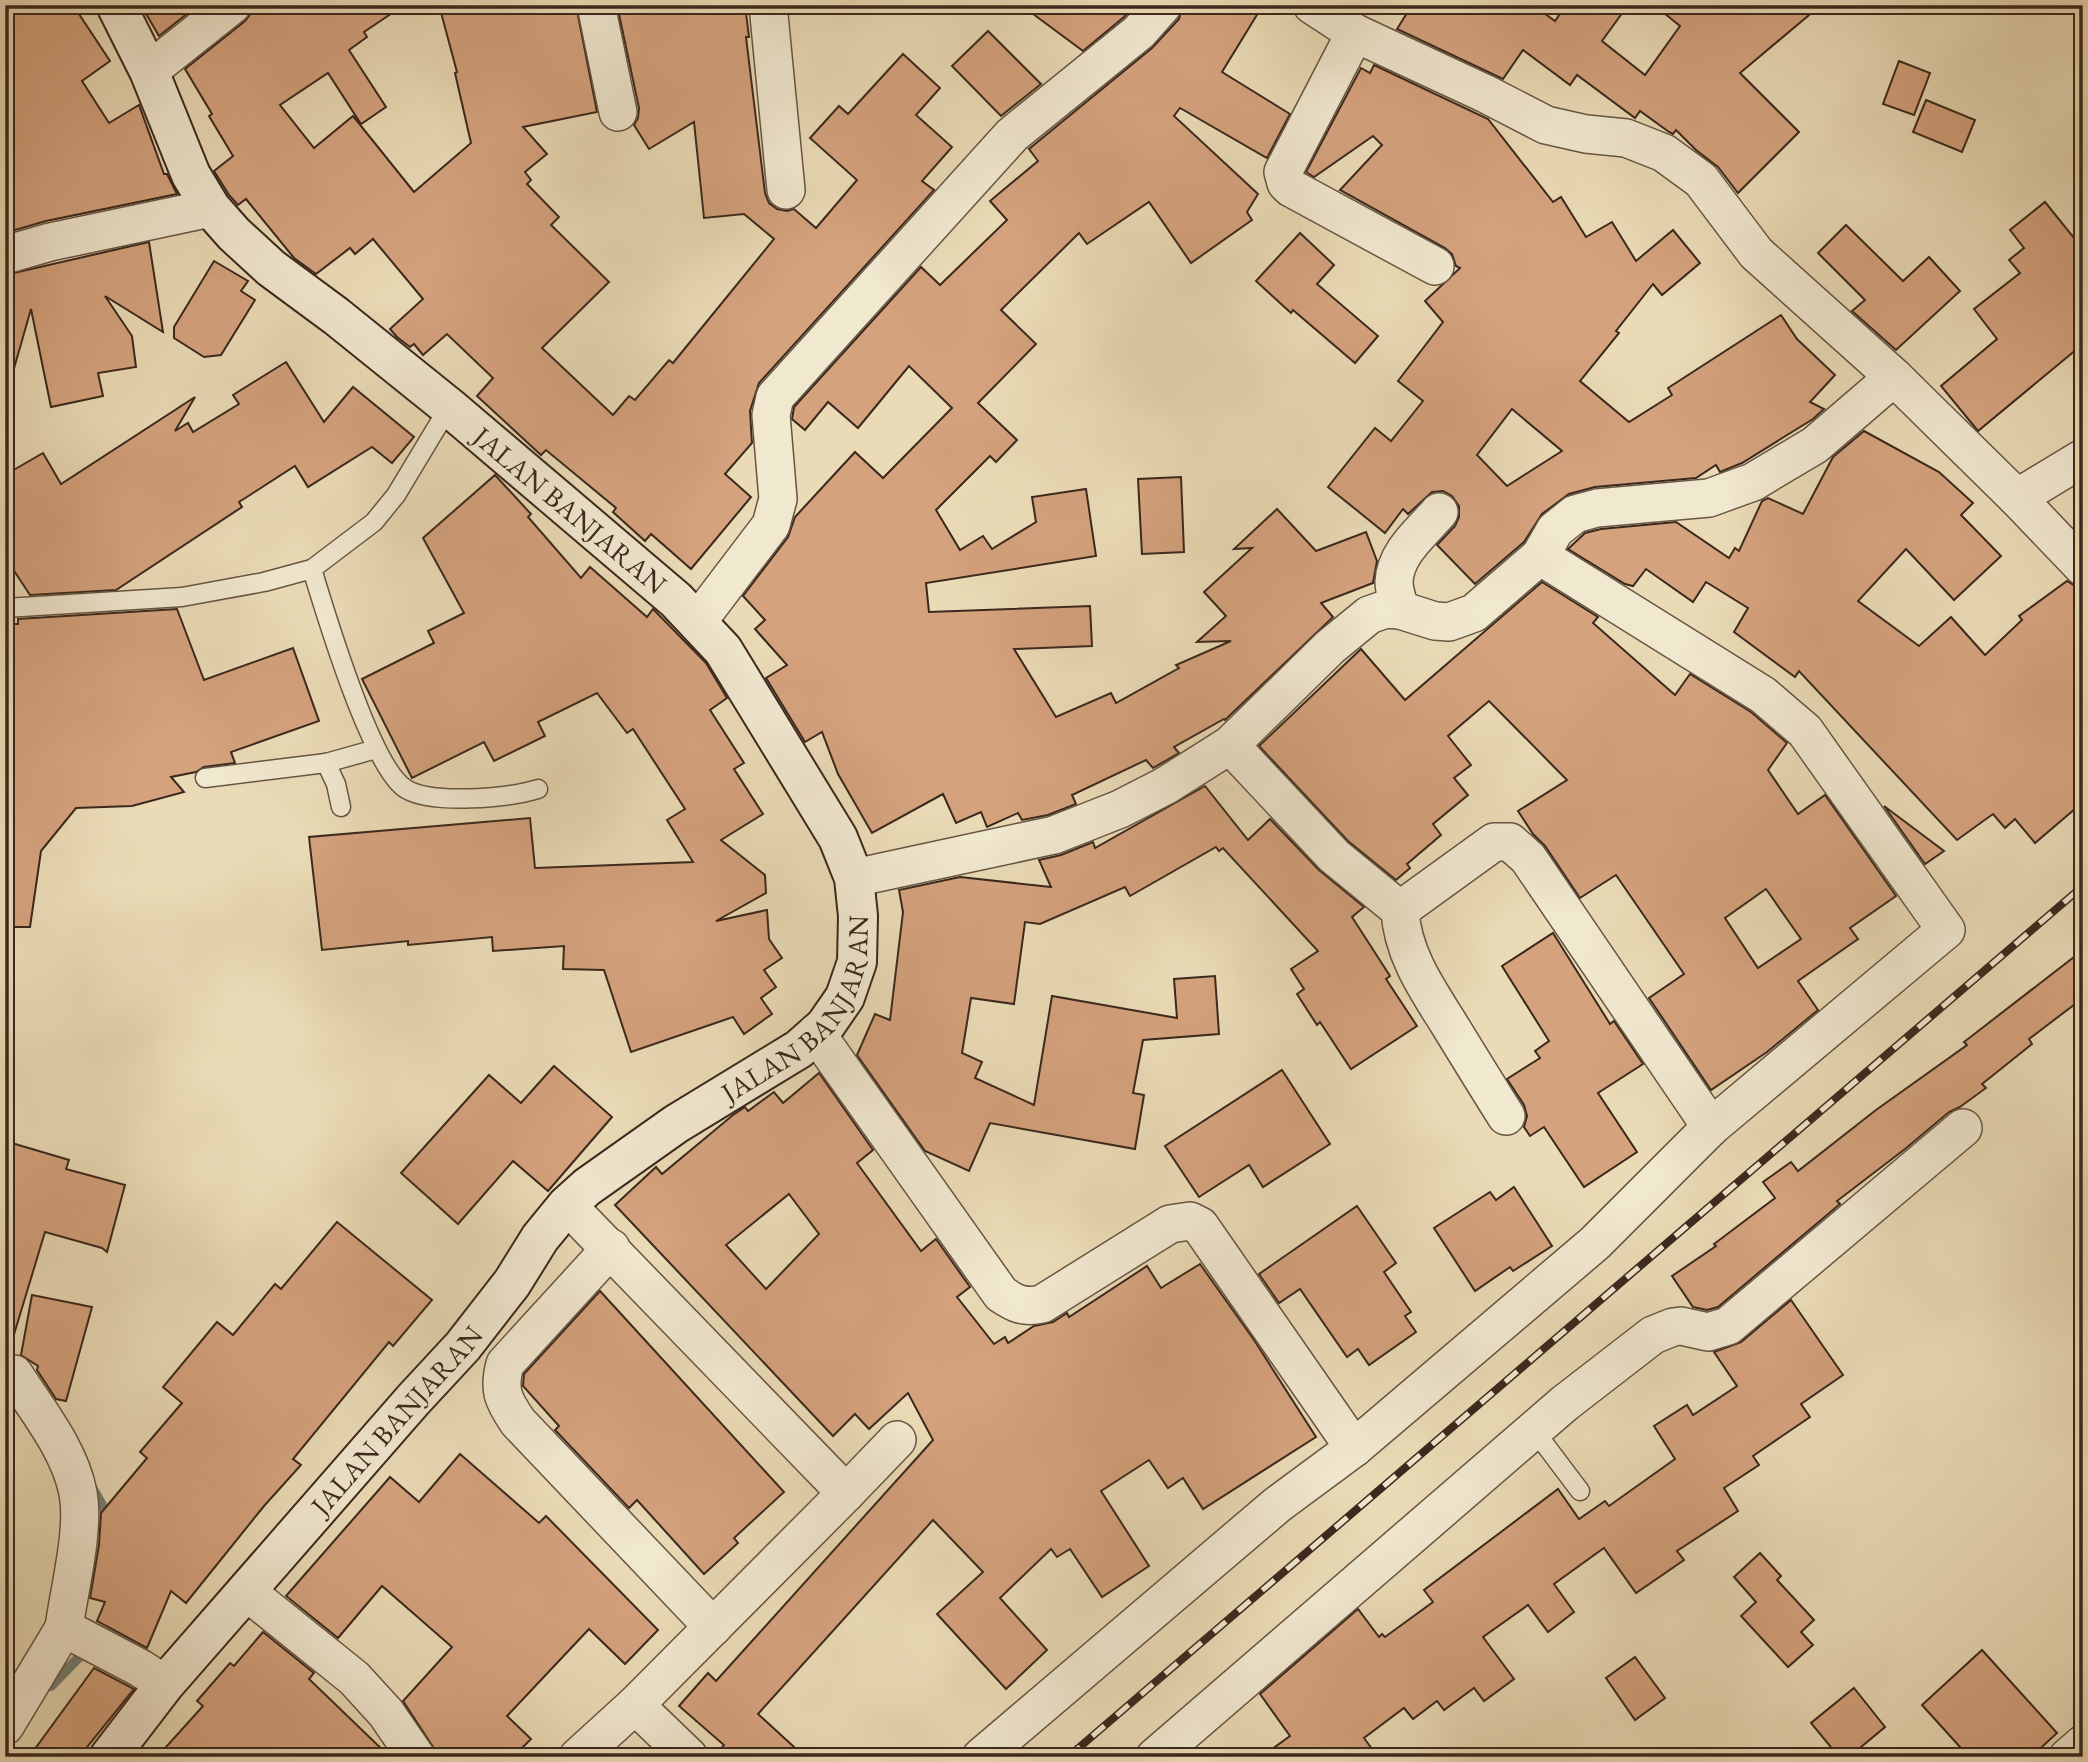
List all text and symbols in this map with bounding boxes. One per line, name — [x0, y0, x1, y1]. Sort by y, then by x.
street label: JALAN BANJARAN — [464, 417, 674, 602]
street label: JALAN BANJARAN — [713, 915, 876, 1111]
street label: JALAN BANJARAN — [301, 1318, 490, 1524]

